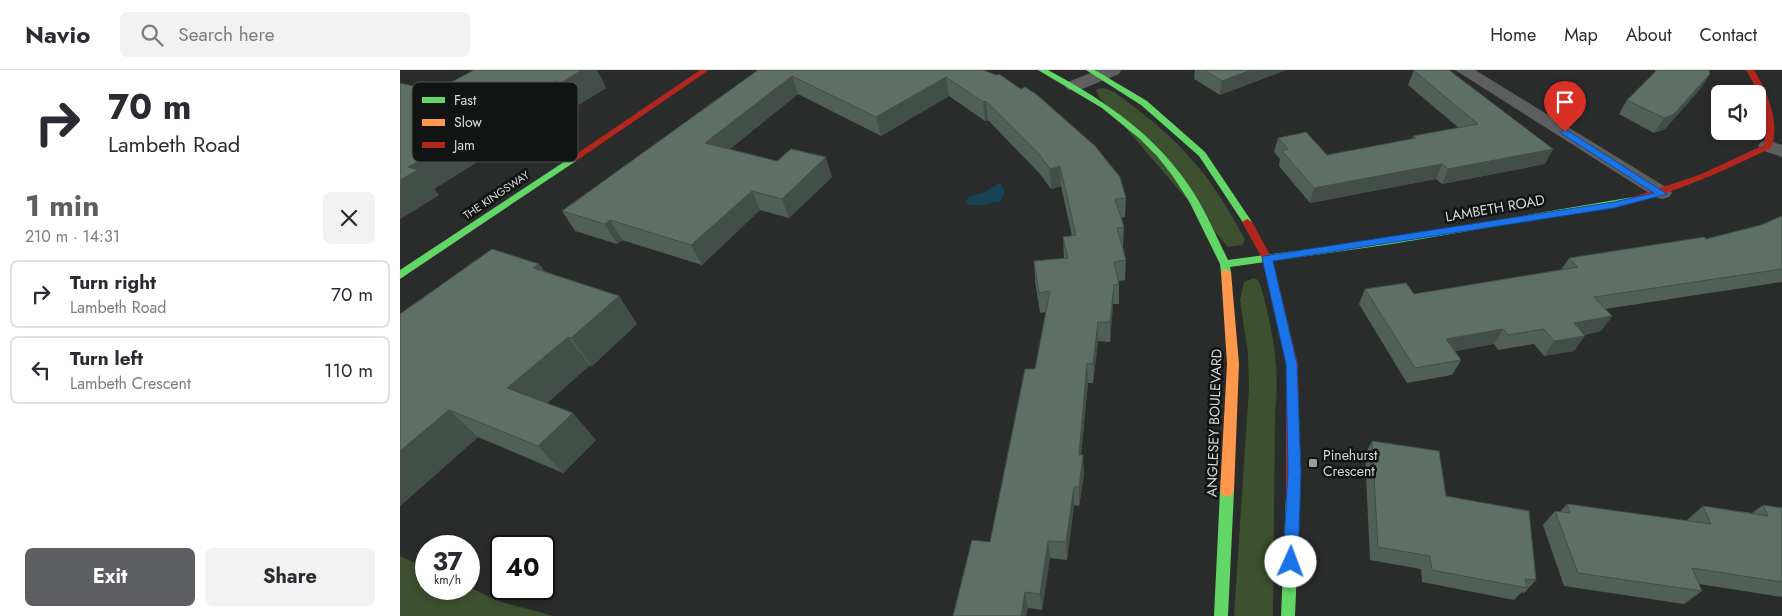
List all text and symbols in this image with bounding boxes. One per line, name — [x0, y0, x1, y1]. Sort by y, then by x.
search box — [120, 12, 470, 57]
text: Navio — [25, 17, 90, 52]
icon: search — [138, 21, 166, 49]
text: Search here — [178, 21, 274, 48]
text: Home — [1490, 22, 1536, 48]
text: Map — [1564, 22, 1598, 48]
text: About — [1626, 22, 1671, 48]
text: Contact — [1699, 22, 1757, 48]
pin — [1544, 81, 1586, 132]
text: 70 m — [108, 82, 191, 132]
legend — [412, 82, 578, 162]
map controls — [1711, 85, 1766, 140]
button: sound — [1711, 85, 1766, 140]
icon: arrive — [1551, 88, 1579, 116]
icon: right — [25, 90, 90, 155]
text: Fast — [454, 90, 477, 110]
text: Slow — [454, 112, 482, 132]
text: Lambeth Road — [108, 128, 240, 160]
text: Jam — [452, 135, 475, 155]
street label: THE KINGSWAY — [460, 166, 533, 223]
text: 1 min — [25, 184, 99, 227]
street label: LAMBETH ROAD — [1444, 189, 1546, 227]
button: close — [323, 192, 375, 244]
text: 210 m · 14:31 — [25, 225, 120, 248]
text: Turn right — [70, 269, 156, 296]
icon: right — [27, 280, 55, 308]
text: 70 m — [331, 281, 373, 308]
text: Lambeth Road — [70, 296, 166, 319]
text: Turn left — [70, 345, 143, 372]
street label: ANGLESEY BOULEVARD — [1201, 348, 1227, 498]
icon: left — [27, 356, 55, 384]
text: 110 m — [324, 357, 373, 384]
text: Lambeth Crescent — [70, 372, 191, 395]
place label: Pinehurst Crescent — [1323, 445, 1378, 481]
marker: Pinehurst Crescent — [1307, 457, 1319, 469]
speed limit sign: 40 — [490, 535, 555, 600]
position arrow — [1264, 535, 1316, 587]
text: 37 — [432, 543, 463, 579]
button: Exit — [25, 548, 195, 606]
button: Share — [205, 548, 375, 606]
text: km/h — [434, 571, 461, 589]

